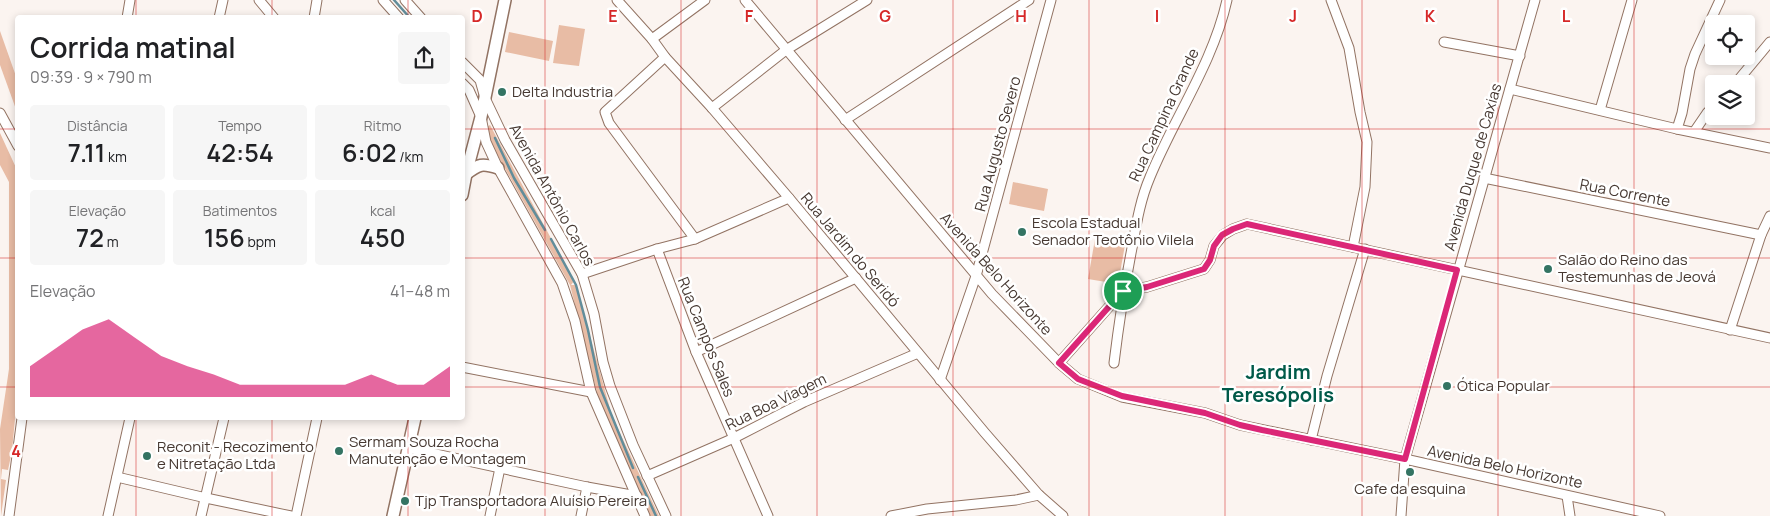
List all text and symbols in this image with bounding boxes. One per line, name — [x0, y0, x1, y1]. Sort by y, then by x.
text: D — [471, 5, 483, 27]
text: E — [608, 5, 618, 27]
text: F — [745, 5, 754, 27]
text: G — [879, 5, 891, 27]
text: H — [1015, 5, 1027, 27]
text: I — [1155, 5, 1159, 27]
text: J — [1289, 5, 1297, 27]
text: K — [1425, 5, 1436, 27]
text: L — [1562, 5, 1571, 27]
map controls — [1705, 15, 1755, 125]
button: locate — [1705, 15, 1755, 65]
text: Corrida matinal — [30, 28, 236, 66]
button: share — [398, 32, 450, 84]
street label: Rua Campina Grande — [1123, 45, 1204, 185]
text: 09:39 · 9 × 790 m — [30, 66, 152, 88]
street label: Rua Augusto Severo — [969, 74, 1026, 214]
button: layers — [1705, 75, 1755, 125]
place label: Delta Industria — [512, 81, 613, 102]
street label: Avenida Duque de Caxias — [1439, 81, 1507, 253]
marker: Delta Industria — [496, 86, 508, 98]
text: Distância — [67, 116, 127, 135]
text: Tempo — [218, 116, 262, 135]
text: Ritmo — [364, 116, 402, 135]
street label: Avenida Antônio Carlos — [505, 120, 600, 270]
text: 7.11 — [68, 135, 105, 170]
text: 42:54 — [206, 135, 274, 170]
text: 6:02 — [342, 135, 396, 170]
text: km — [105, 147, 127, 166]
text: /km — [396, 147, 423, 166]
street label: Rua Corrente — [1578, 173, 1672, 212]
street label: Rua Jardim do Seridó — [796, 188, 905, 312]
text: Elevação — [69, 201, 126, 220]
text: Batimentos — [203, 201, 277, 220]
text: kcal — [370, 201, 395, 220]
street label: Avenida Belo Horizonte — [936, 208, 1057, 340]
place label: Escola Estadual Senador Teotônio Vilela — [1032, 212, 1194, 250]
text: 72 — [76, 220, 104, 255]
text: 156 — [204, 220, 245, 255]
text: 450 — [360, 220, 406, 255]
marker: Escola Estadual Senador Teotônio Vilela — [1016, 226, 1028, 238]
text: m — [104, 232, 119, 251]
text: bpm — [245, 232, 276, 251]
place label: Salão do Reino das Testemunhas de Jeová — [1558, 249, 1716, 287]
marker: Salão do Reino das Testemunhas de Jeová — [1542, 263, 1554, 275]
pin — [1102, 270, 1144, 312]
street label: Rua Campos Sales — [673, 274, 740, 400]
icon: arrive — [1109, 277, 1137, 305]
text: Elevação — [30, 280, 96, 302]
text: 41–48 m — [390, 280, 450, 302]
district label: Jardim Teresópolis — [1222, 358, 1334, 408]
street label: Rua Boa Viagem — [722, 368, 830, 435]
place label: Ótica Popular — [1457, 375, 1550, 396]
marker: Ótica Popular — [1441, 380, 1453, 392]
place label: Sermam Souza Rocha Manutenção e Montagem — [349, 431, 526, 469]
place label: Reconit - Recozimento e Nitretação Ltda — [157, 436, 314, 474]
text: 4 — [11, 440, 21, 462]
street label: Avenida Belo Horizonte — [1425, 440, 1585, 493]
marker: Sermam Souza Rocha Manutenção e Montagem — [333, 445, 345, 457]
marker: Reconit - Recozimento e Nitretação Ltda — [141, 450, 153, 462]
marker: Cafe da esquina — [1404, 466, 1416, 478]
place label: Cafe da esquina — [1354, 478, 1466, 499]
place label: Tjp Transportadora Aluísio Pereira — [415, 490, 647, 511]
marker: Tjp Transportadora Aluísio Pereira — [399, 495, 411, 507]

